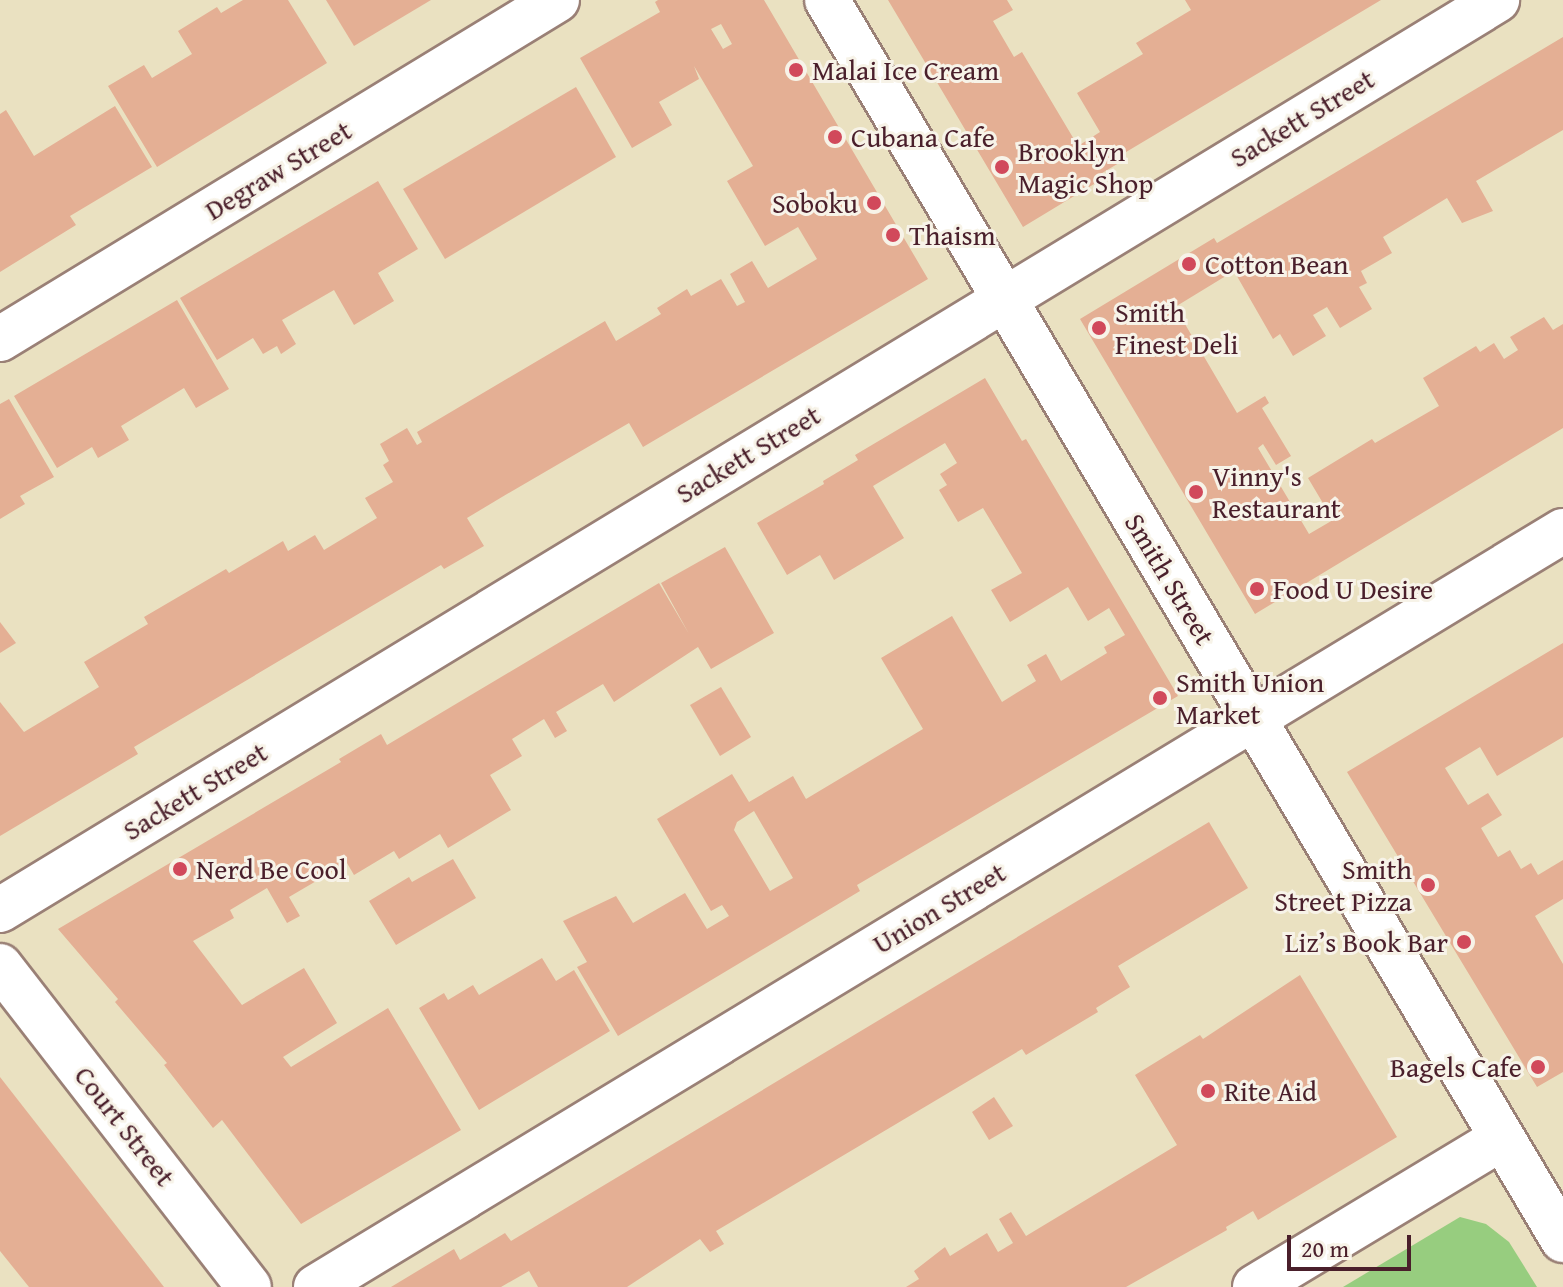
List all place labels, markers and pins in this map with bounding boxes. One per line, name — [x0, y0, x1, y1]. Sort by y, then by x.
place label: Malai Ice Cream — [812, 53, 999, 87]
marker: Malai Ice Cream — [787, 61, 805, 79]
place label: Cubana Cafe — [851, 120, 995, 154]
marker: Cubana Cafe — [826, 128, 844, 146]
place label: Brooklyn Magic Shop — [1018, 134, 1153, 200]
marker: Brooklyn Magic Shop — [993, 158, 1011, 176]
place label: Soboku — [772, 186, 858, 220]
marker: Soboku — [865, 194, 883, 212]
place label: Thaism — [909, 218, 996, 252]
marker: Thaism — [884, 226, 902, 244]
place label: Cotton Bean — [1205, 247, 1348, 281]
marker: Cotton Bean — [1180, 255, 1198, 273]
place label: Smith Finest Deli — [1115, 295, 1238, 361]
marker: Smith Finest Deli — [1090, 319, 1108, 337]
place label: Vinny's Restaurant — [1212, 459, 1341, 525]
marker: Vinny's Restaurant — [1187, 483, 1205, 501]
place label: Food U Desire — [1273, 572, 1433, 606]
marker: Food U Desire — [1248, 580, 1266, 598]
place label: Smith Union Market — [1176, 665, 1324, 731]
marker: Smith Union Market — [1151, 689, 1169, 707]
place label: Nerd Be Cool — [196, 852, 347, 886]
place label: Smith Street Pizza — [1274, 852, 1412, 918]
marker: Nerd Be Cool — [171, 860, 189, 878]
marker: Smith Street Pizza — [1419, 876, 1437, 894]
place label: Liz’s Book Bar — [1285, 925, 1448, 959]
marker: Liz’s Book Bar — [1455, 933, 1473, 951]
place label: Bagels Cafe — [1390, 1050, 1522, 1084]
marker: Bagels Cafe — [1529, 1058, 1547, 1076]
place label: Rite Aid — [1224, 1074, 1317, 1108]
marker: Rite Aid — [1199, 1082, 1217, 1100]

